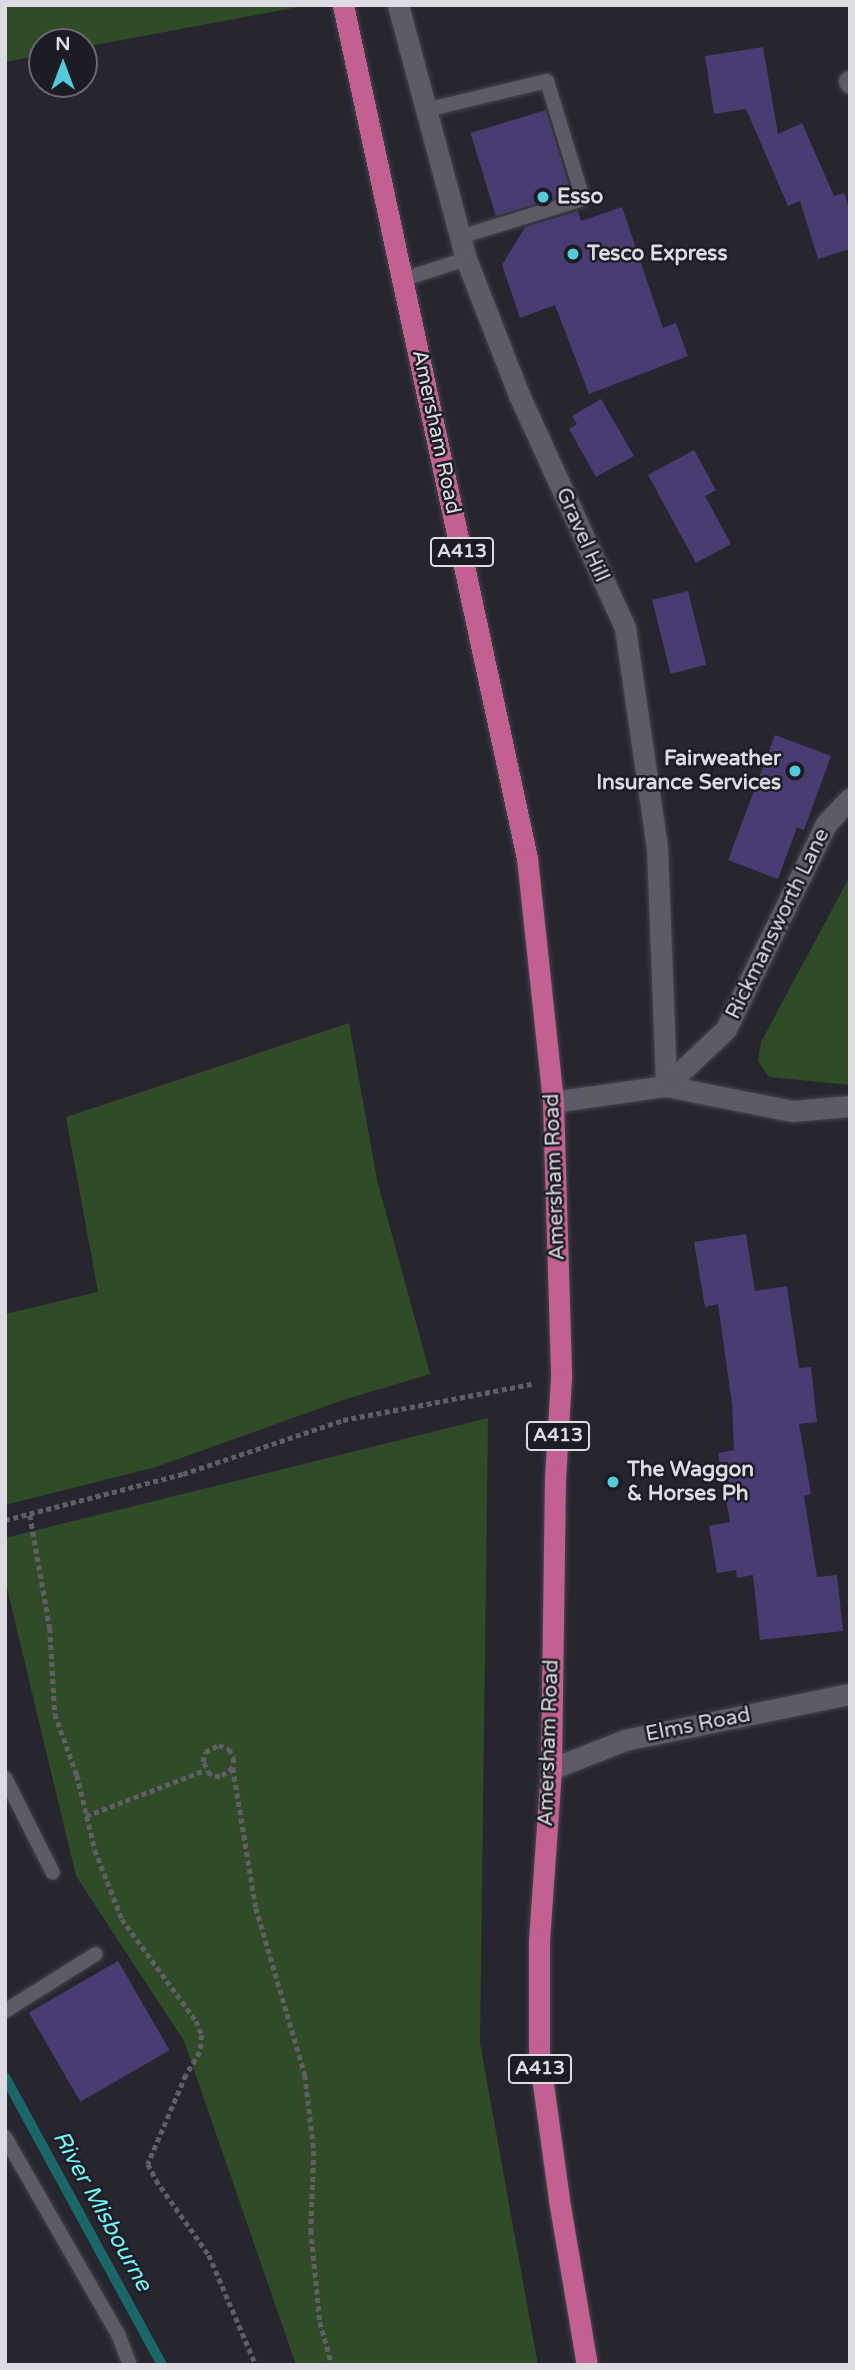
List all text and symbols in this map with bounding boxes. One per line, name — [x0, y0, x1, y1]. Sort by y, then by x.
north arrow — [28, 28, 98, 98]
text: N — [55, 33, 71, 55]
place label: Esso — [557, 184, 603, 210]
marker: Esso — [535, 189, 551, 205]
place label: Tesco Express — [587, 241, 728, 267]
marker: Tesco Express — [565, 246, 581, 262]
street label: Amersham Road — [406, 348, 466, 516]
street label: Gravel Hill — [550, 484, 614, 586]
road number: A413 — [429, 537, 495, 568]
place label: Fairweather Insurance Services — [596, 746, 781, 796]
marker: Fairweather Insurance Services — [787, 763, 803, 779]
street label: Rickmansworth Lane — [721, 825, 835, 1023]
street label: Amersham Road — [539, 1093, 571, 1261]
road number: A413 — [525, 1420, 591, 1452]
place label: The Waggon & Horses Ph — [627, 1457, 754, 1507]
marker: The Waggon & Horses Ph — [605, 1474, 621, 1490]
street label: Amersham Road — [533, 1659, 565, 1827]
street label: Elms Road — [643, 1702, 753, 1748]
road number: A413 — [507, 2054, 573, 2084]
water label: River Misbourne — [47, 2126, 157, 2296]

